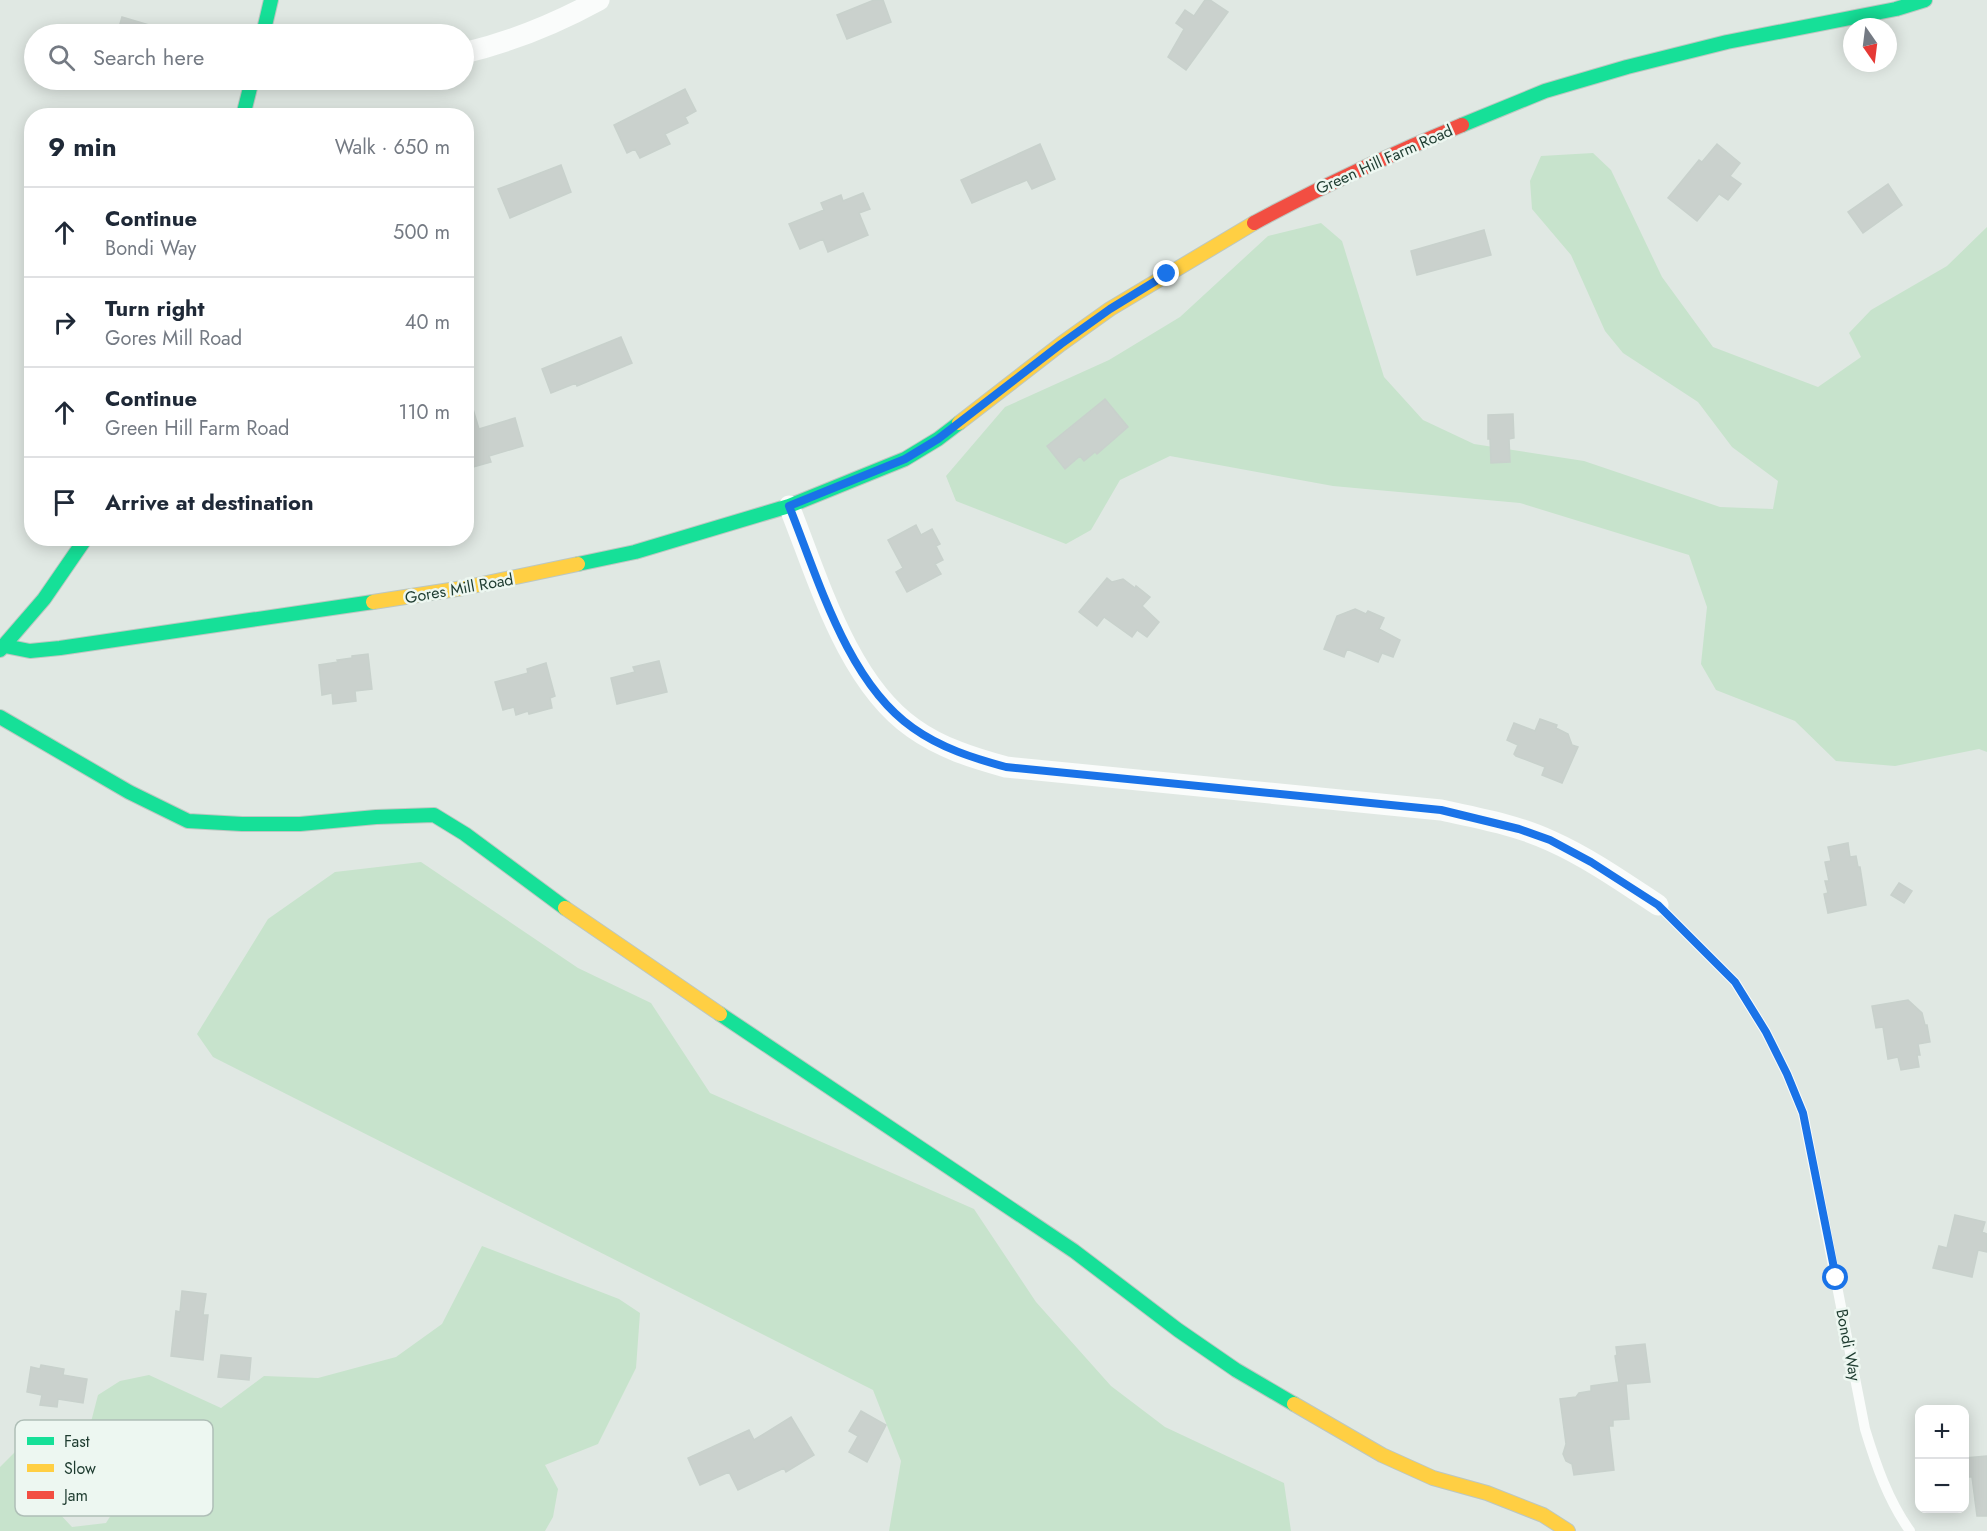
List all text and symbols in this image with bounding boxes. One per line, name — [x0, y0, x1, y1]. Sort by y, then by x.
north arrow — [1843, 18, 1897, 72]
search box — [24, 24, 474, 90]
icon: search — [45, 41, 78, 74]
text: Search here — [93, 41, 204, 73]
street label: Green Hill Farm Road — [1312, 119, 1456, 200]
text: 9 min — [48, 128, 117, 166]
text: Walk · 650 m — [335, 133, 450, 162]
text: Continue — [105, 202, 197, 234]
icon: ahead — [48, 216, 81, 249]
text: 500 m — [393, 218, 450, 247]
text: Bondi Way — [105, 234, 196, 263]
route end — [1153, 260, 1179, 286]
text: Turn right — [105, 292, 205, 324]
icon: right — [48, 306, 81, 339]
text: 40 m — [405, 308, 450, 337]
text: Gores Mill Road — [105, 324, 242, 353]
text: Continue — [105, 382, 197, 414]
icon: ahead — [48, 396, 81, 429]
text: 110 m — [398, 398, 450, 427]
text: Green Hill Farm Road — [105, 414, 289, 443]
icon: arrive — [48, 486, 81, 519]
text: Arrive at destination — [105, 486, 314, 518]
street label: Gores Mill Road — [403, 568, 515, 609]
route start — [1822, 1264, 1848, 1290]
street label: Bondi Way — [1830, 1307, 1867, 1384]
map controls — [1915, 1405, 1969, 1513]
button: + — [1915, 1405, 1969, 1459]
legend — [15, 1420, 213, 1516]
text: Fast — [64, 1430, 90, 1453]
text: Slow — [64, 1457, 96, 1480]
button: − — [1915, 1459, 1969, 1513]
text: Jam — [62, 1484, 88, 1507]

